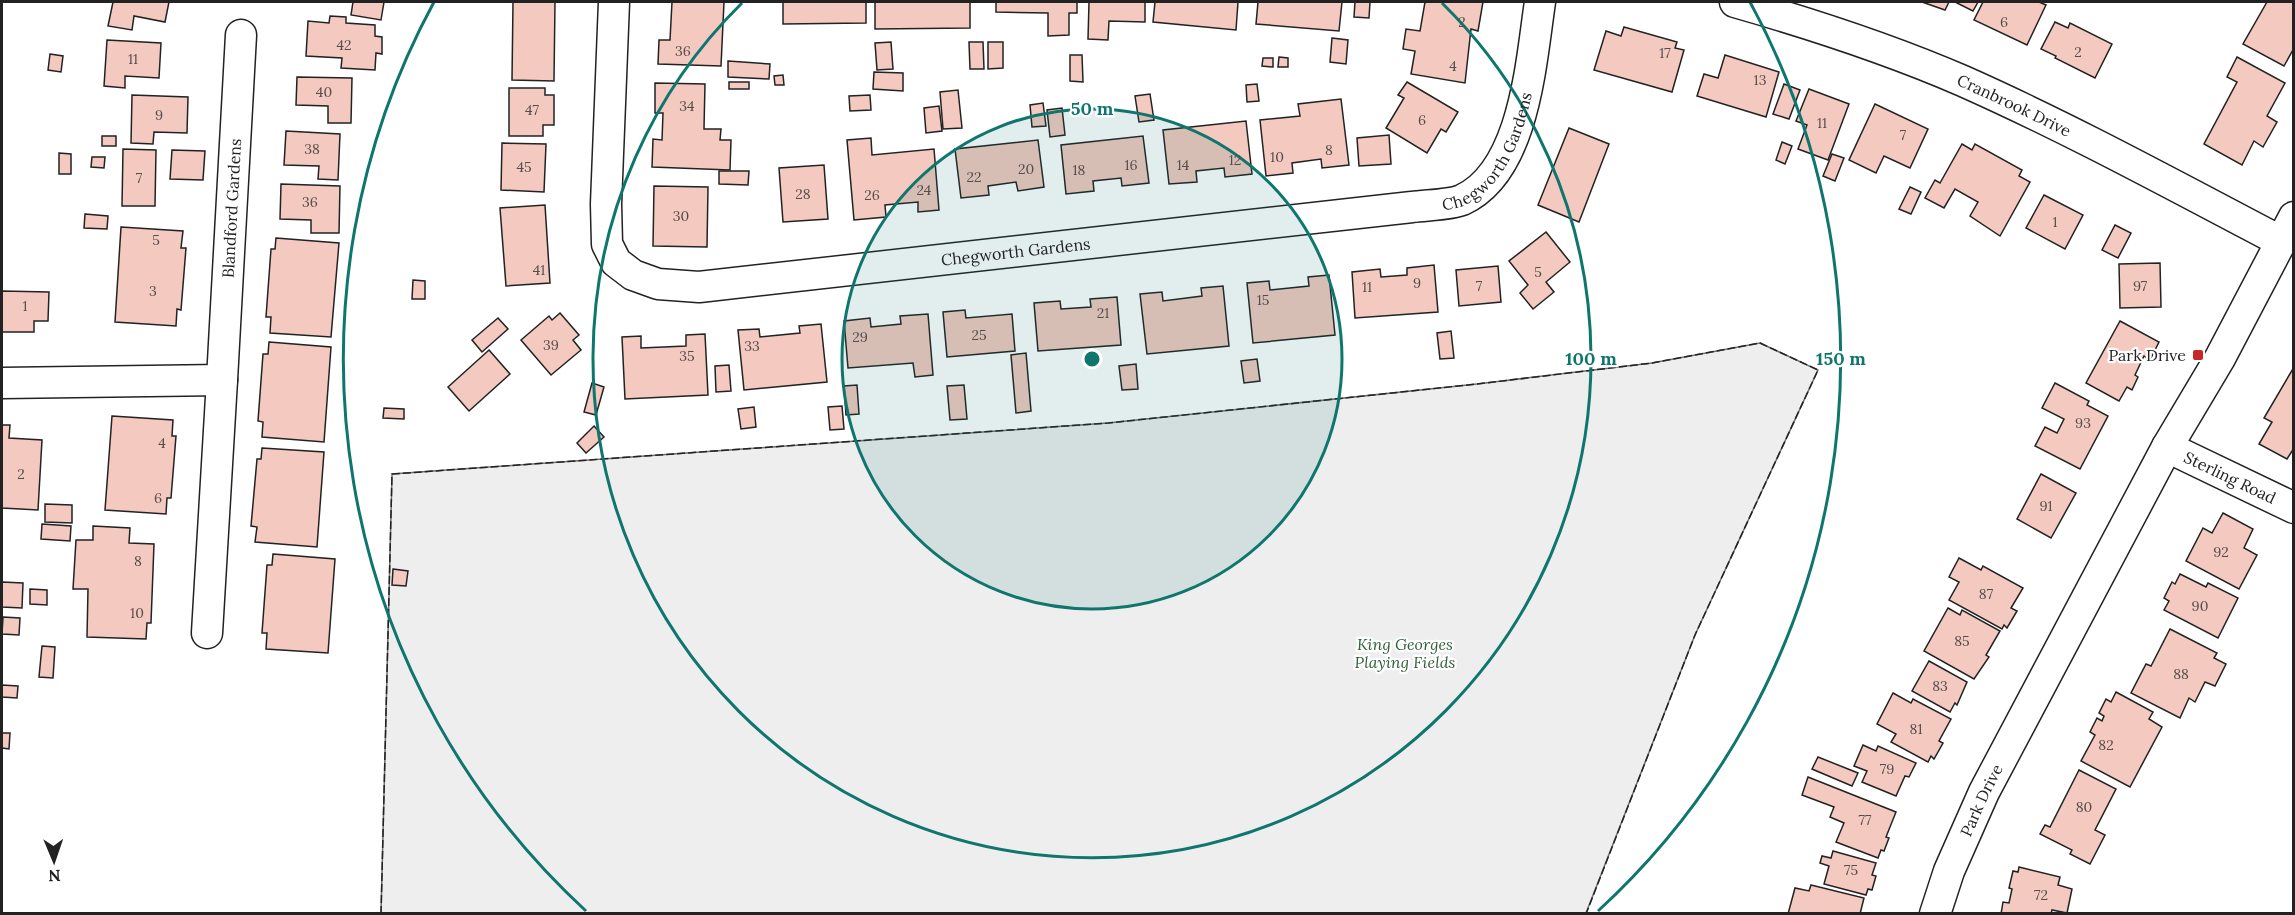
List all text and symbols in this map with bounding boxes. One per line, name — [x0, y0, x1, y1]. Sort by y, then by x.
house number: 2 — [1458, 13, 1466, 31]
house number: 6 — [2000, 13, 2008, 31]
house number: 42 — [336, 36, 352, 54]
house number: 36 — [675, 42, 691, 60]
house number: 2 — [2074, 43, 2082, 61]
house number: 17 — [1659, 44, 1671, 62]
house number: 11 — [128, 50, 138, 68]
house number: 4 — [1449, 57, 1457, 75]
street label: Cranbrook Drive — [1954, 70, 2075, 141]
house number: 13 — [1754, 71, 1767, 89]
house number: 40 — [316, 83, 332, 101]
street label: Chegworth Gardens — [1441, 90, 1536, 214]
house number: 34 — [679, 97, 695, 115]
text: 50 m — [1071, 97, 1114, 120]
house number: 47 — [525, 101, 540, 119]
house number: 9 — [155, 106, 163, 124]
house number: 6 — [1418, 111, 1426, 129]
house number: 11 — [1817, 114, 1827, 132]
house number: 7 — [1900, 126, 1907, 144]
street label: Blandford Gardens — [218, 138, 245, 279]
house number: 38 — [304, 140, 320, 158]
house number: 8 — [1325, 141, 1333, 159]
house number: 10 — [1270, 148, 1284, 166]
house number: 12 — [1229, 151, 1241, 169]
house number: 16 — [1124, 156, 1138, 174]
house number: 14 — [1177, 156, 1190, 174]
house number: 45 — [516, 158, 532, 176]
house number: 20 — [1018, 160, 1034, 178]
house number: 18 — [1073, 161, 1086, 179]
house number: 22 — [966, 168, 982, 186]
house number: 7 — [136, 169, 143, 187]
house number: 24 — [917, 181, 932, 199]
house number: 28 — [795, 185, 811, 203]
house number: 26 — [864, 186, 880, 204]
house number: 36 — [302, 193, 318, 211]
house number: 30 — [673, 207, 689, 225]
house number: 1 — [2052, 213, 2058, 231]
house number: 5 — [152, 231, 160, 249]
street label: Chegworth Gardens — [940, 233, 1091, 270]
house number: 41 — [533, 261, 545, 279]
house number: 5 — [1534, 263, 1542, 281]
house number: 9 — [1413, 274, 1421, 292]
house number: 7 — [1476, 277, 1483, 295]
house number: 97 — [2133, 277, 2148, 295]
house number: 11 — [1362, 278, 1372, 296]
house number: 3 — [149, 282, 157, 300]
house number: 15 — [1257, 291, 1269, 309]
house number: 1 — [22, 297, 28, 315]
house number: 21 — [1097, 304, 1109, 322]
house number: 25 — [971, 326, 987, 344]
house number: 29 — [852, 328, 868, 346]
house number: 39 — [543, 336, 559, 354]
house number: 33 — [744, 337, 760, 355]
place label: Park Drive — [2108, 345, 2186, 365]
house number: 35 — [679, 347, 695, 365]
text: 100 m — [1565, 347, 1617, 370]
text: 150 m — [1816, 347, 1866, 370]
marker: Park Drive — [2191, 348, 2205, 362]
centre of rings — [1082, 349, 1102, 369]
house number: 93 — [2075, 414, 2091, 432]
house number: 4 — [158, 434, 166, 452]
street label: Sterling Road — [2181, 447, 2280, 508]
house number: 2 — [17, 465, 25, 483]
house number: 6 — [154, 489, 162, 507]
house number: 91 — [2039, 497, 2053, 515]
house number: 92 — [2213, 543, 2229, 561]
house number: 8 — [134, 552, 142, 570]
house number: 87 — [1979, 585, 1994, 603]
house number: 90 — [2192, 597, 2208, 615]
house number: 10 — [130, 604, 144, 622]
house number: 85 — [1954, 632, 1970, 650]
park label: King Georges Playing Fields — [1355, 634, 1456, 672]
house number: 88 — [2173, 665, 2189, 683]
house number: 83 — [1932, 677, 1948, 695]
house number: 81 — [1910, 720, 1922, 738]
house number: 82 — [2098, 736, 2114, 754]
house number: 79 — [1880, 760, 1894, 778]
street label: Park Drive — [1956, 760, 2007, 839]
house number: 80 — [2076, 798, 2092, 816]
house number: 77 — [1859, 811, 1872, 829]
north arrow — [24, 831, 84, 891]
house number: 75 — [1844, 861, 1858, 879]
text: N — [48, 866, 61, 886]
house number: 72 — [2034, 886, 2048, 904]

